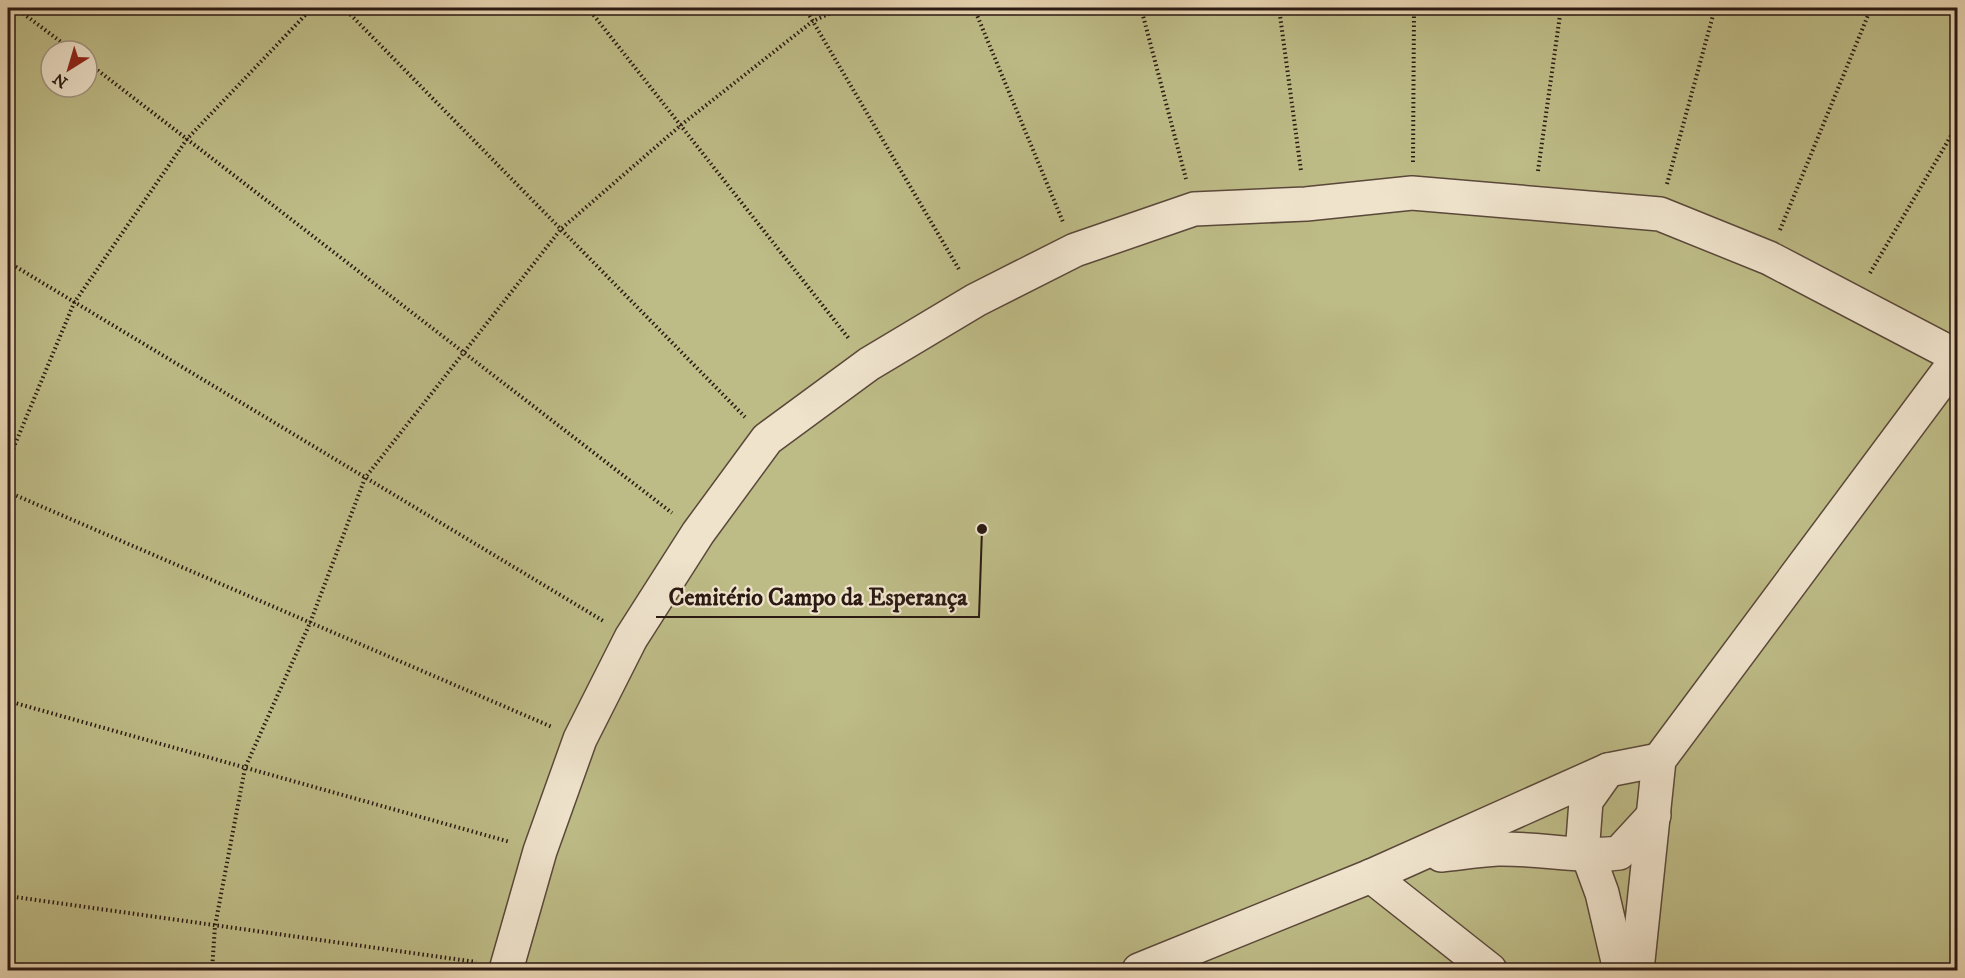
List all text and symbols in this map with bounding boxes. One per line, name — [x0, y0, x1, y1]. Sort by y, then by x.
north arrow — [39, 39, 99, 99]
text: N — [49, 68, 72, 92]
callout: Cemitério Campo da Esperança — [656, 575, 979, 617]
text: Cemitério Campo da Esperança — [668, 583, 968, 613]

